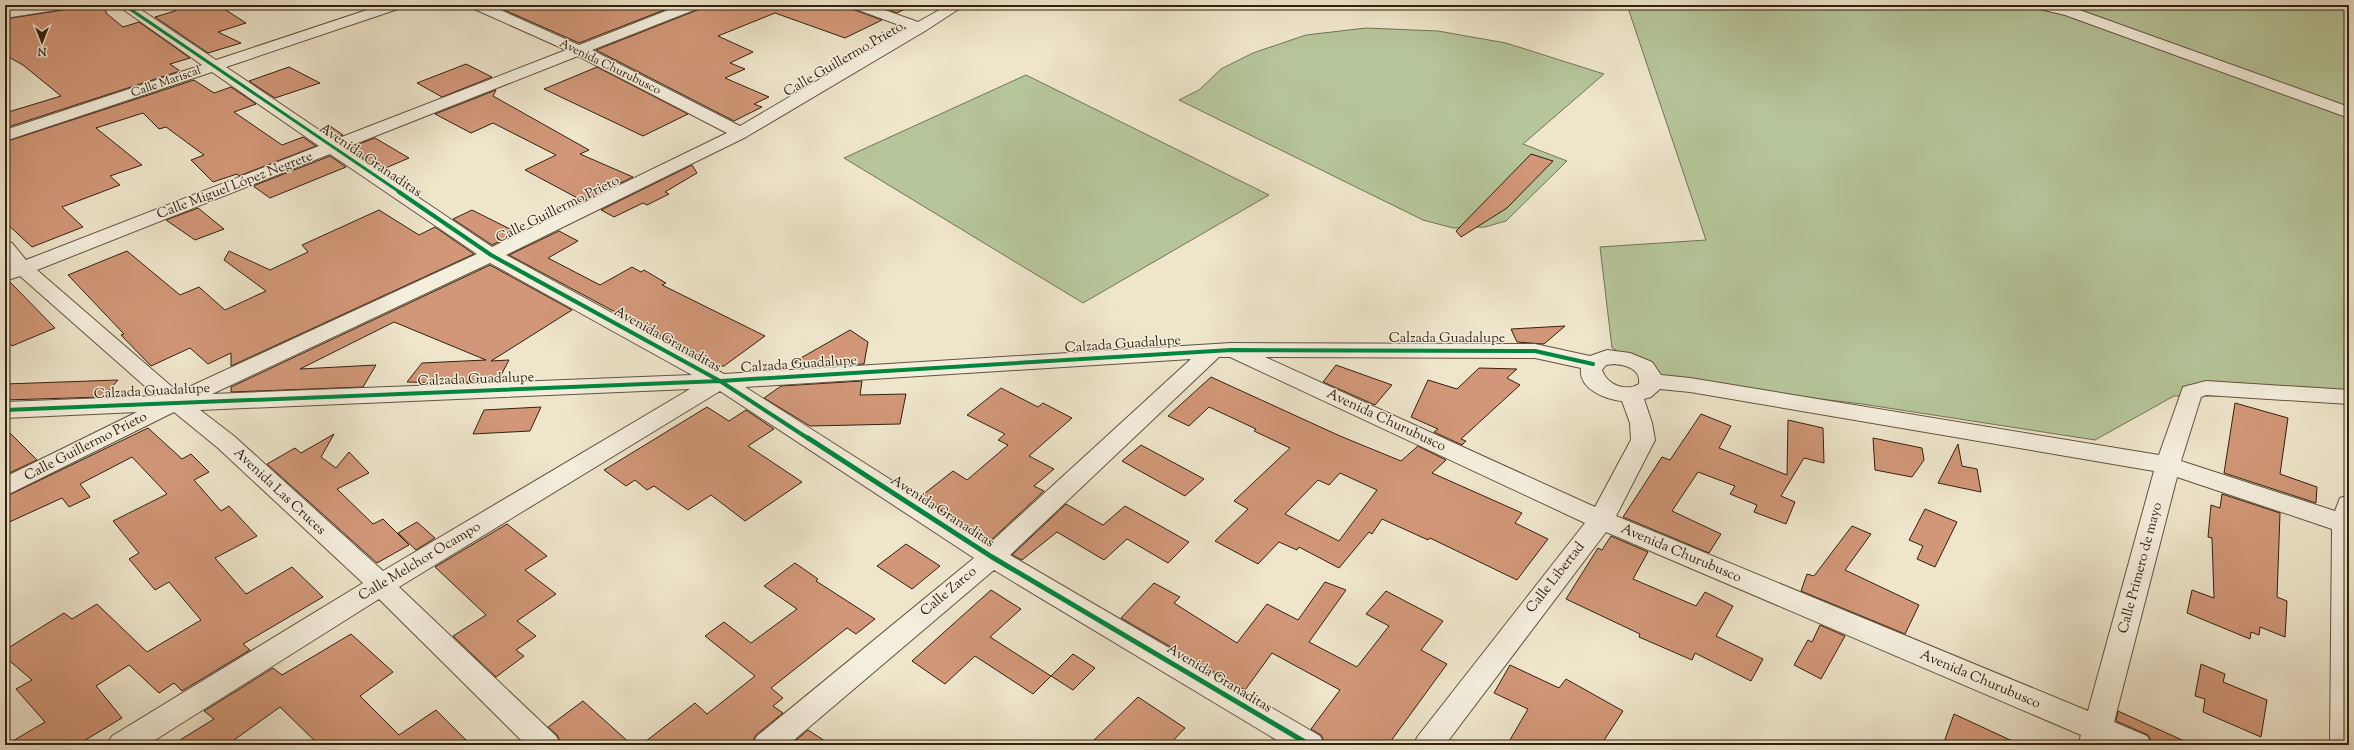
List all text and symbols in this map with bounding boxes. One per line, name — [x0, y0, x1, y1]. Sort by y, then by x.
street label: Calle Guillermo Prieto — [780, 17, 908, 103]
north arrow — [22, 22, 62, 62]
street label: Avenida Churubusco — [556, 35, 664, 100]
text: N — [37, 43, 47, 59]
street label: Calle Mariscal — [129, 61, 204, 102]
street label: Avenida Granaditas — [315, 119, 425, 203]
street label: Calle Miguel López Negrete — [154, 147, 316, 225]
street label: Calle Guillermo Prieto — [493, 171, 624, 249]
street label: Avenida Granaditas — [610, 302, 724, 378]
street label: Calzada Guadalupe — [1389, 329, 1505, 349]
street label: Calzada Guadalupe — [1064, 331, 1182, 359]
street label: Calzada Guadalupe — [740, 351, 858, 379]
street label: Calzada Guadalupe — [417, 368, 535, 392]
street label: Calzada Guadalupe — [93, 379, 211, 405]
street label: Avenida Churubusco — [1323, 385, 1449, 458]
street label: Calle Guillermo Prieto — [21, 407, 151, 487]
street label: Avenida Las Cruces — [228, 444, 330, 540]
street label: Avenida Granaditas — [886, 471, 998, 553]
street label: Calle Primero de mayo — [2114, 500, 2168, 636]
street label: Calle Melchor Ocampo — [355, 517, 485, 606]
street label: Avenida Churubusco — [1618, 520, 1745, 589]
street label: Calle Libertad — [1522, 538, 1590, 618]
street label: Calle Zarco — [916, 562, 982, 622]
street label: Avenida Granaditas — [1162, 640, 1276, 718]
street label: Avenida Churubusco — [1917, 646, 2044, 715]

